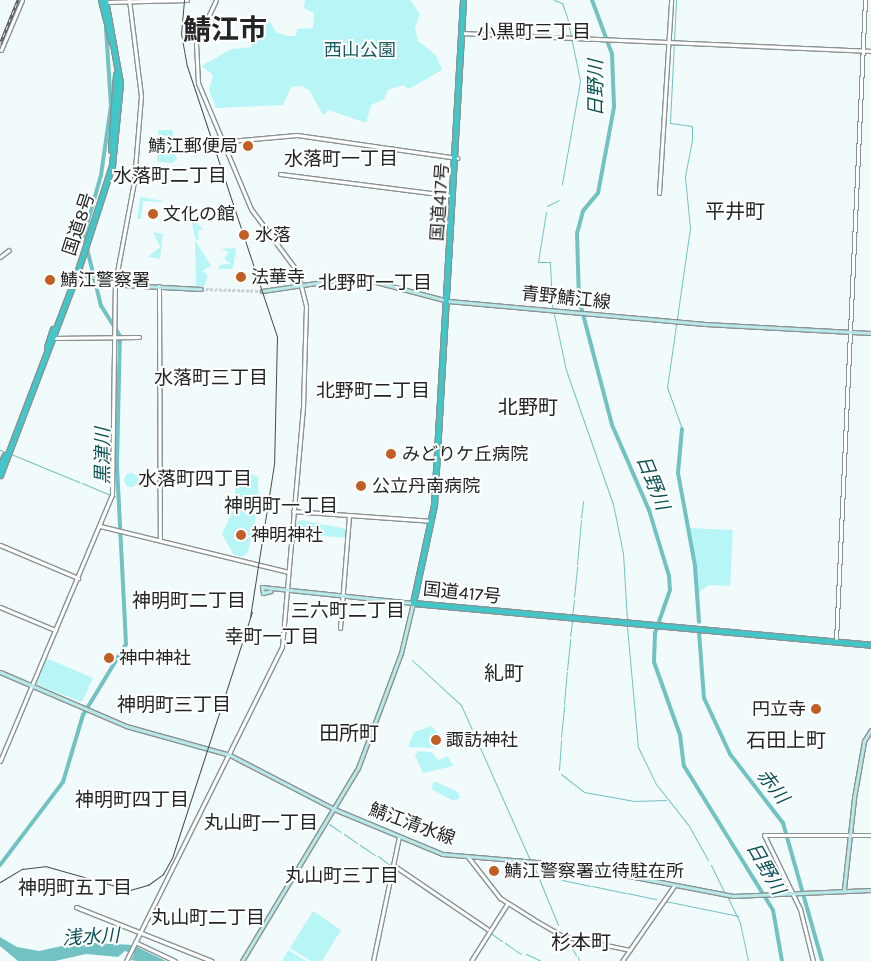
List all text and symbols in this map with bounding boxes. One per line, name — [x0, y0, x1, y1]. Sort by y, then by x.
district label: 鯖江市 — [183, 13, 267, 47]
district label: 小黒町三丁目 — [477, 22, 591, 44]
park label: 西山公園 — [324, 39, 396, 61]
water label: 日野川 — [586, 60, 608, 116]
place label: 鯖江郵便局 — [148, 135, 238, 157]
marker: 鯖江郵便局 — [242, 140, 254, 152]
district label: 水落町一丁目 — [284, 149, 398, 171]
street label: 国道417号 — [426, 162, 454, 242]
district label: 水落町二丁目 — [113, 166, 227, 188]
street label: 国道8号 — [59, 190, 99, 258]
district label: 平井町 — [705, 199, 765, 223]
place label: 文化の館 — [163, 203, 235, 225]
marker: 文化の館 — [147, 208, 159, 220]
place label: 水落 — [255, 224, 291, 246]
marker: 水落 — [237, 228, 251, 242]
place label: 法華寺 — [251, 266, 305, 288]
place label: 鯖江警察署 — [60, 269, 150, 291]
marker: 法華寺 — [235, 271, 247, 283]
district label: 北野町一丁目 — [318, 273, 432, 295]
marker: 鯖江警察署 — [44, 274, 56, 286]
street label: 青野鯖江線 — [520, 283, 612, 313]
district label: 水落町三丁目 — [154, 368, 268, 390]
district label: 北野町二丁目 — [316, 381, 430, 403]
district label: 北野町 — [498, 395, 558, 419]
water label: 黒津川 — [93, 428, 115, 484]
place label: みどりケ丘病院 — [402, 443, 528, 465]
marker: みどりケ丘病院 — [384, 447, 398, 461]
water label: 日野川 — [631, 452, 673, 514]
district label: 水落町四丁目 — [138, 469, 252, 491]
place label: 公立丹南病院 — [372, 475, 480, 497]
marker: 公立丹南病院 — [354, 479, 368, 493]
district label: 神明町一丁目 — [224, 496, 338, 518]
place label: 神明神社 — [251, 524, 323, 546]
marker: 神明神社 — [235, 529, 247, 541]
street label: 国道417号 — [422, 578, 502, 608]
district label: 神明町二丁目 — [132, 591, 246, 613]
district label: 三六町二丁目 — [291, 601, 405, 623]
district label: 幸町一丁目 — [225, 627, 319, 649]
place label: 神中神社 — [119, 647, 191, 669]
marker: 神中神社 — [103, 652, 115, 664]
district label: 糺町 — [484, 661, 524, 685]
district label: 神明町三丁目 — [117, 695, 231, 717]
place label: 円立寺 — [752, 698, 806, 720]
marker: 円立寺 — [810, 703, 822, 715]
district label: 田所町 — [319, 721, 379, 745]
district label: 石田上町 — [746, 728, 826, 752]
place label: 諏訪神社 — [446, 729, 518, 751]
marker: 諏訪神社 — [430, 734, 442, 746]
water label: 赤川 — [751, 765, 793, 809]
district label: 神明町四丁目 — [75, 790, 189, 812]
street label: 鯖江清水線 — [366, 798, 458, 850]
district label: 丸山町一丁目 — [204, 813, 318, 835]
water label: 日野川 — [741, 839, 789, 899]
place label: 鯖江警察署立待駐在所 — [504, 860, 684, 882]
marker: 鯖江警察署立待駐在所 — [488, 865, 500, 877]
district label: 丸山町三丁目 — [285, 866, 399, 888]
district label: 神明町五丁目 — [18, 878, 132, 900]
district label: 丸山町二丁目 — [151, 908, 265, 930]
water label: 浅水川 — [62, 925, 120, 951]
district label: 杉本町 — [551, 930, 611, 954]

